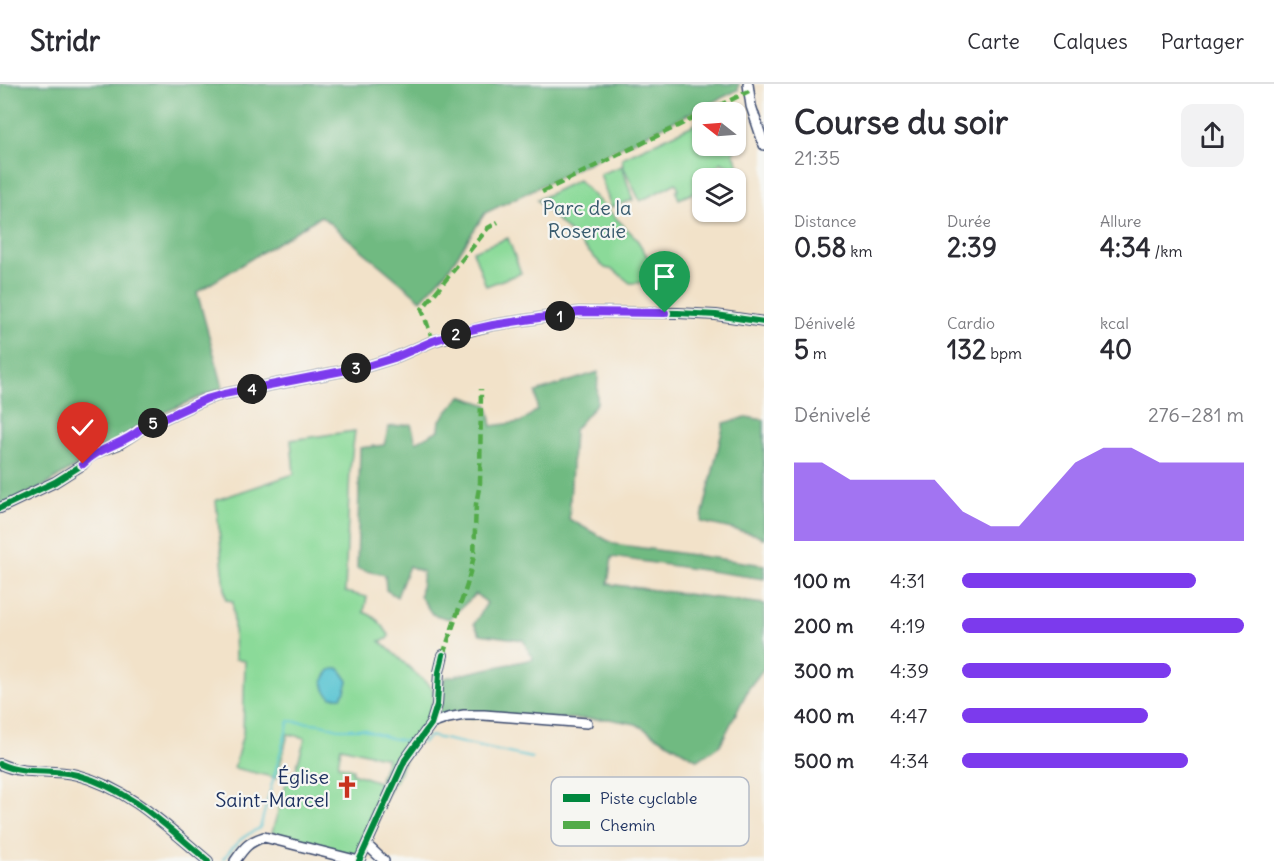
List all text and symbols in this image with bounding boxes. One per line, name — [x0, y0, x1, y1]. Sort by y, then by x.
text: Stridr — [30, 23, 100, 59]
text: Carte — [967, 28, 1020, 55]
text: Calques — [1053, 28, 1128, 55]
text: Partager — [1161, 28, 1244, 55]
text: Course du soir — [794, 101, 1008, 143]
north arrow — [692, 102, 746, 156]
map controls — [692, 102, 746, 222]
button: share — [1181, 104, 1244, 167]
text: 21:35 — [794, 145, 840, 170]
button: layers — [692, 168, 746, 222]
park label: Parc de la Roseraie — [543, 195, 631, 243]
text: Distance — [794, 211, 856, 231]
text: Durée — [947, 211, 991, 231]
text: Allure — [1100, 211, 1141, 231]
text: 0.58 — [794, 231, 846, 264]
text: 2:39 — [947, 231, 997, 264]
text: 4:34 — [1100, 231, 1151, 264]
text: km — [846, 241, 872, 261]
text: /km — [1151, 241, 1183, 261]
pin — [639, 251, 690, 313]
icon: arrive — [648, 260, 681, 293]
pin: 1 — [545, 301, 575, 331]
text: 1 — [557, 306, 563, 326]
text: Dénivelé — [794, 313, 855, 333]
text: Cardio — [947, 313, 995, 333]
text: kcal — [1100, 313, 1129, 333]
pin: 2 — [441, 319, 471, 349]
text: 2 — [452, 324, 460, 344]
text: 5 — [794, 333, 809, 366]
text: 132 — [947, 333, 986, 366]
text: 40 — [1100, 333, 1132, 366]
text: m — [809, 343, 827, 363]
text: bpm — [986, 343, 1022, 363]
pin: 3 — [341, 353, 371, 383]
text: 3 — [351, 358, 361, 378]
pin: 4 — [237, 374, 267, 404]
text: 4 — [247, 379, 257, 399]
pin — [57, 402, 108, 464]
text: Dénivelé — [794, 402, 871, 427]
text: 276–281 m — [1148, 402, 1244, 427]
pin: 5 — [138, 408, 168, 438]
icon: check — [66, 411, 99, 444]
text: 5 — [148, 413, 158, 433]
text: 100 m — [794, 568, 851, 593]
text: 4:31 — [890, 568, 925, 593]
text: 200 m — [794, 613, 854, 638]
text: 4:19 — [890, 613, 926, 638]
text: 300 m — [794, 658, 854, 683]
text: 4:39 — [890, 658, 929, 683]
text: 400 m — [794, 703, 854, 728]
text: 4:47 — [890, 703, 927, 728]
text: 500 m — [794, 748, 854, 773]
text: 4:34 — [890, 748, 929, 773]
place label: Église Saint-Marcel — [215, 764, 329, 812]
church icon: Église Saint-Marcel — [334, 774, 360, 800]
legend — [551, 777, 749, 846]
text: Piste cyclable — [600, 788, 697, 808]
text: Chemin — [600, 815, 655, 835]

